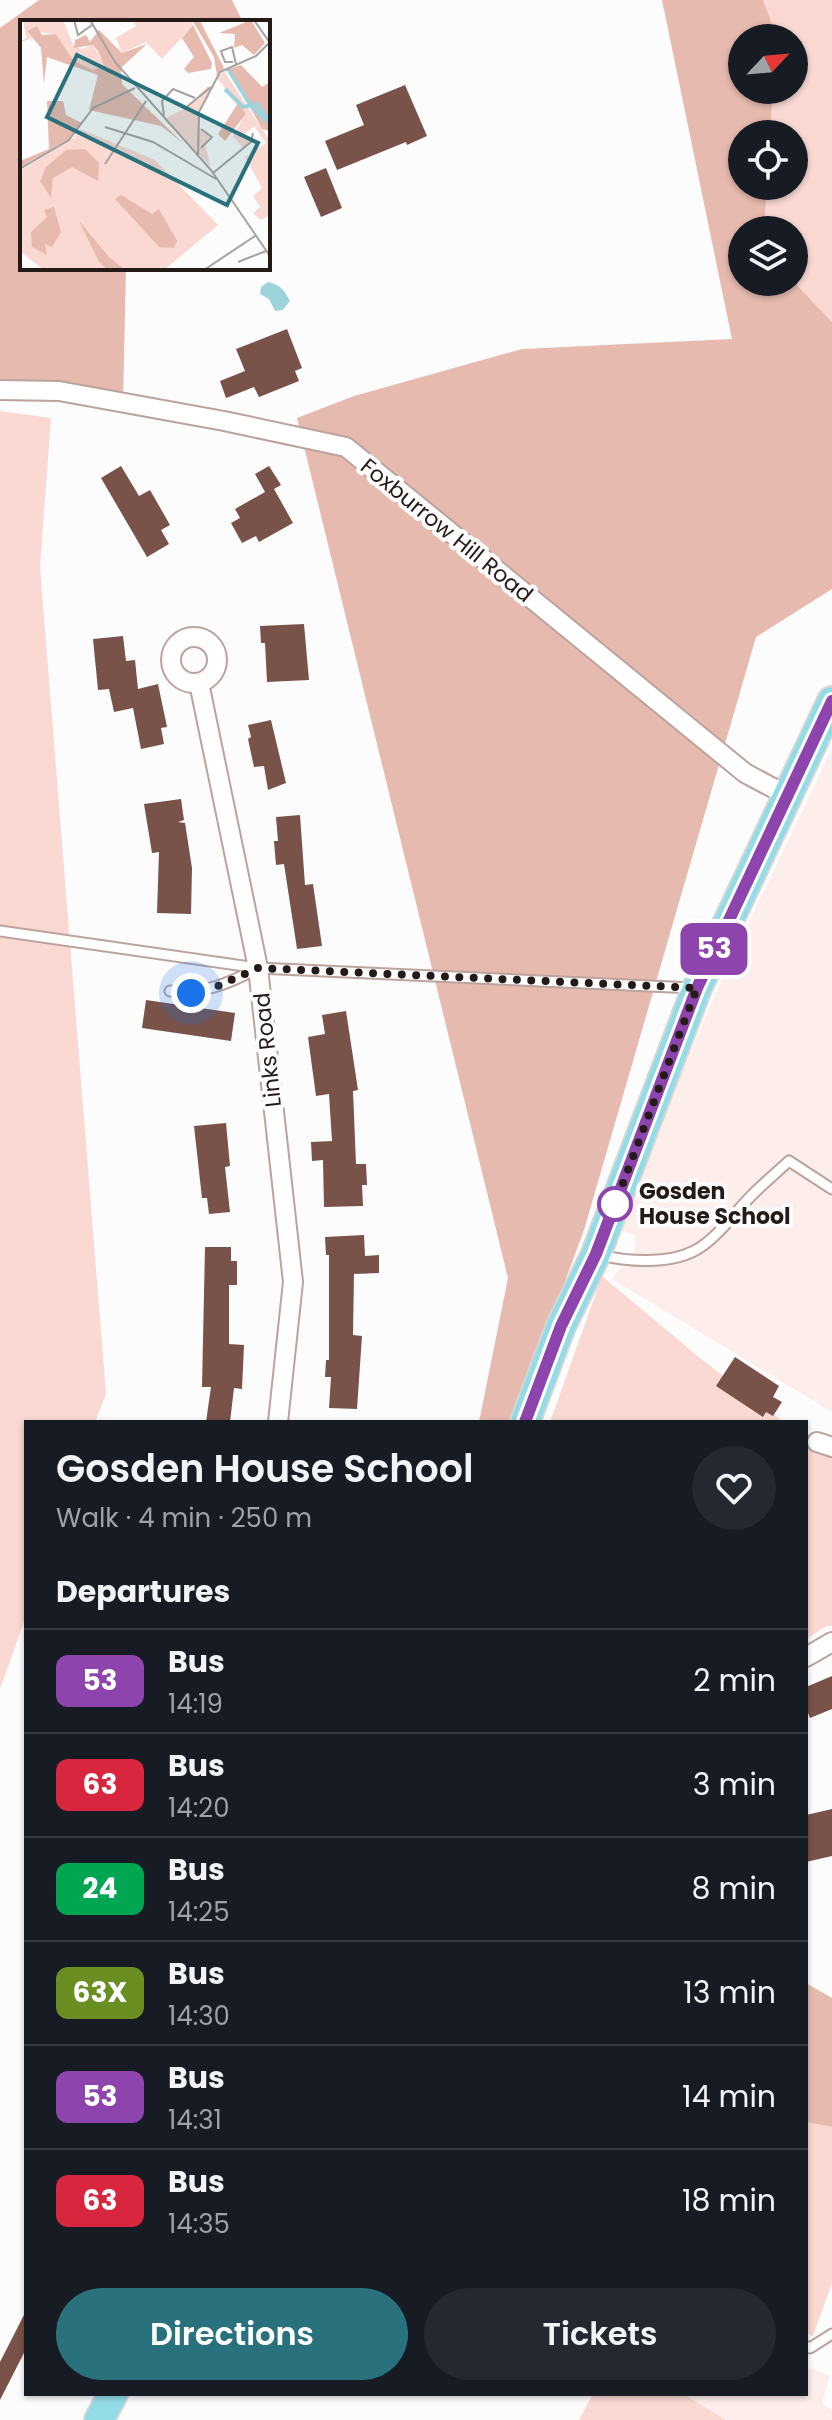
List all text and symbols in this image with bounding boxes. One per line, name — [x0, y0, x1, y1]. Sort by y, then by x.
inset map — [20, 20, 270, 270]
north arrow — [728, 24, 808, 104]
map controls — [728, 24, 808, 296]
button: locate — [728, 120, 808, 200]
button: layers — [728, 216, 808, 296]
street label: Foxburrow Hill Road — [354, 451, 539, 610]
line badge: 53 — [678, 923, 750, 975]
text: 53 — [696, 929, 732, 968]
your location — [171, 973, 211, 1013]
street label: Links Road — [246, 991, 289, 1109]
place label: Gosden House School — [639, 1176, 791, 1232]
marker: Gosden House School — [598, 1187, 632, 1221]
text: Gosden House School — [56, 1442, 474, 1495]
button: heart — [692, 1446, 776, 1530]
text: Walk · 4 min · 250 m — [56, 1500, 312, 1536]
text: Departures — [56, 1570, 230, 1613]
text: Bus — [168, 1640, 225, 1683]
text: 2 min — [693, 1659, 776, 1702]
text: 53 — [82, 1661, 118, 1700]
text: 14:19 — [168, 1686, 223, 1722]
text: Bus — [168, 1744, 225, 1787]
text: 3 min — [693, 1763, 776, 1806]
text: 63 — [83, 1765, 117, 1804]
text: 14:20 — [168, 1790, 230, 1826]
text: Bus — [168, 1848, 225, 1891]
text: 8 min — [692, 1867, 776, 1910]
text: 24 — [83, 1869, 117, 1908]
text: 14:25 — [168, 1894, 230, 1930]
text: Bus — [168, 1952, 225, 1995]
text: 13 min — [683, 1971, 776, 2014]
text: 63X — [73, 1973, 127, 2012]
text: 14:30 — [168, 1998, 230, 2034]
text: Bus — [168, 2056, 225, 2099]
text: 14 min — [682, 2075, 776, 2118]
text: 53 — [82, 2077, 118, 2116]
text: 14:31 — [168, 2102, 222, 2138]
text: Bus — [168, 2160, 225, 2203]
text: 18 min — [682, 2179, 776, 2222]
text: 63 — [83, 2181, 117, 2220]
text: 14:35 — [168, 2206, 230, 2242]
button: Directions — [56, 2288, 408, 2380]
button: Tickets — [424, 2288, 776, 2380]

